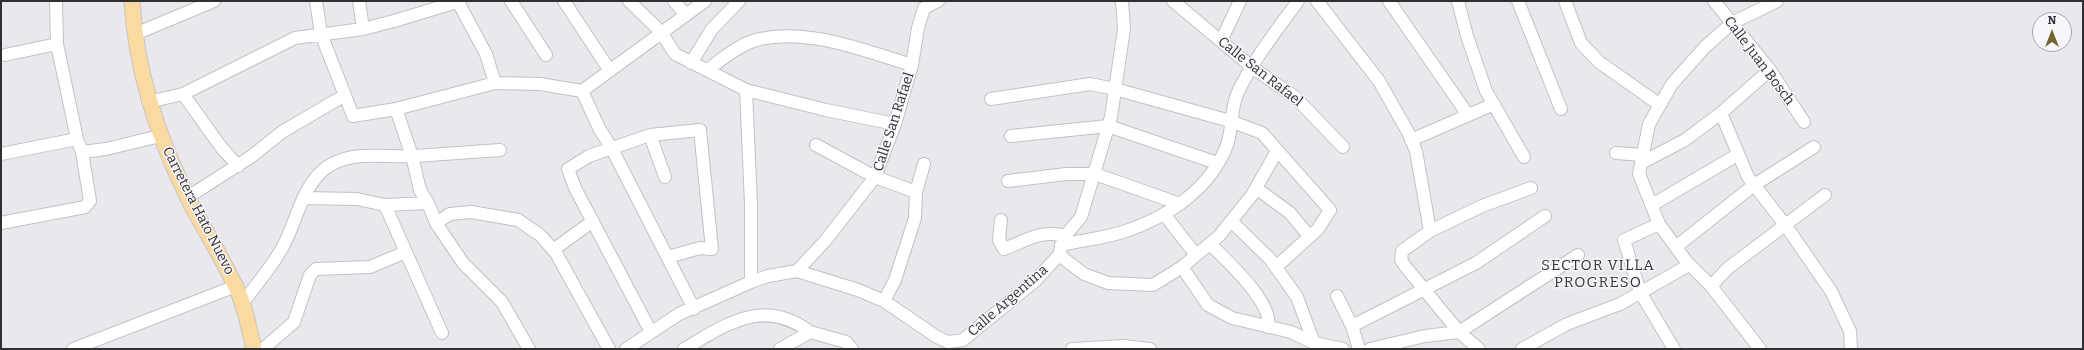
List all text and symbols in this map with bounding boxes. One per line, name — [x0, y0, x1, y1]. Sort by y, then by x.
north arrow — [2032, 12, 2072, 52]
street label: Calle Juan Bosch — [1720, 13, 1798, 109]
text: N — [2048, 14, 2056, 27]
street label: Calle San Rafael — [1214, 34, 1306, 110]
street label: Calle San Rafael — [870, 70, 918, 174]
street label: Carretera Hato Nuevo — [158, 144, 238, 278]
district label: SECTOR VILLA PROGRESO — [1541, 257, 1655, 292]
street label: Calle Argentina — [965, 262, 1051, 340]

